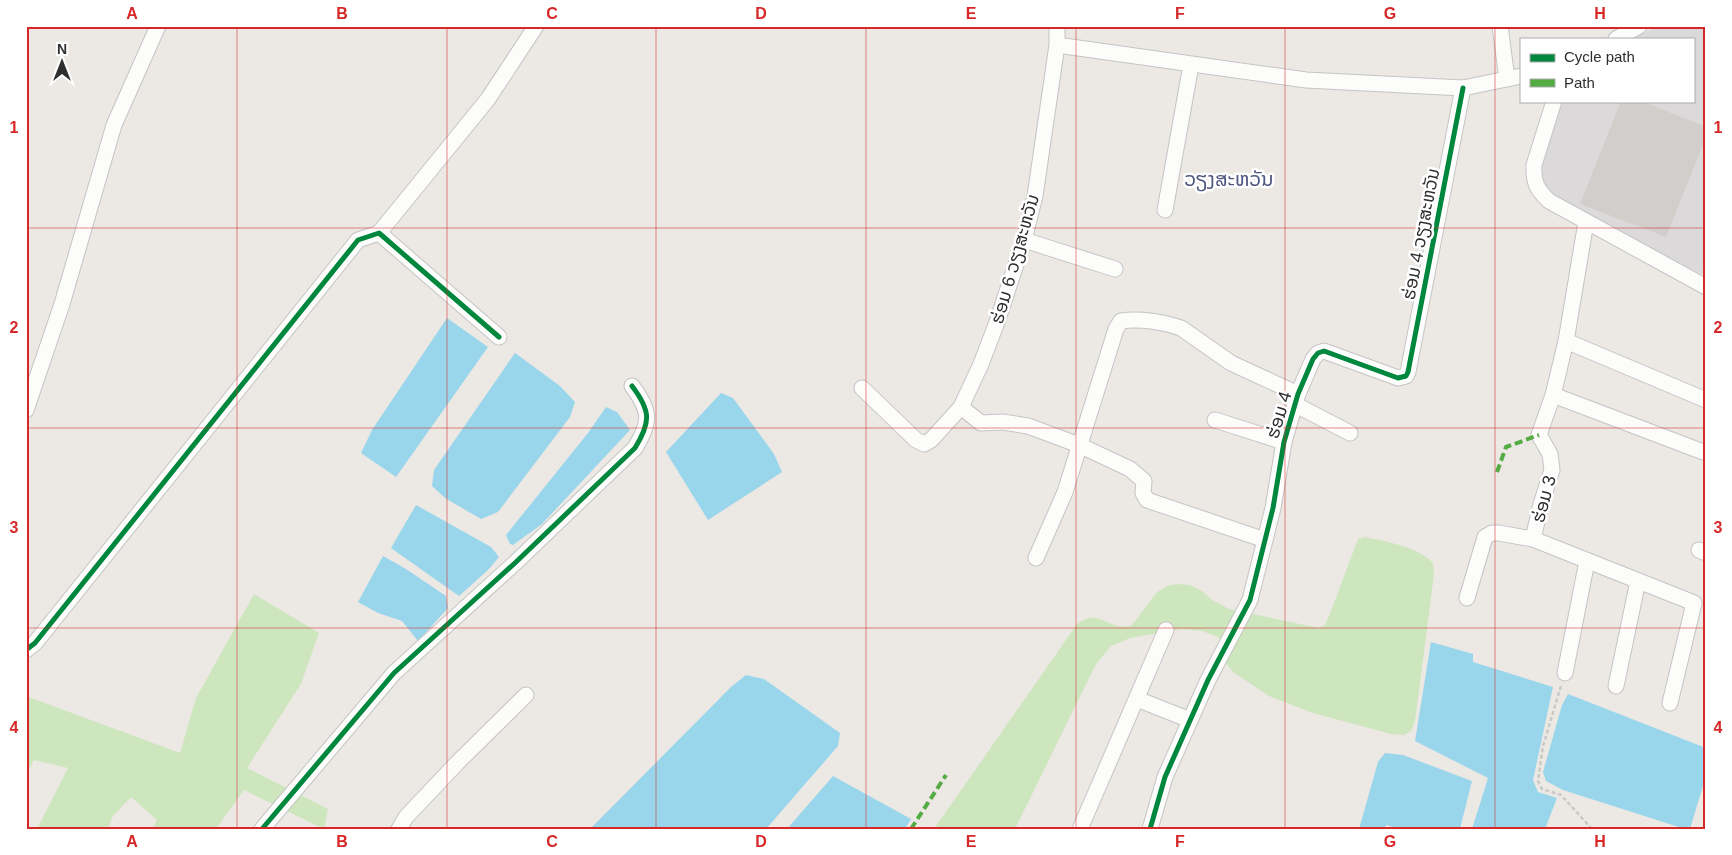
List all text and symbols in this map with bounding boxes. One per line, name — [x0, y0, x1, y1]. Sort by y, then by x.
text: A — [126, 5, 138, 22]
text: B — [336, 5, 348, 22]
text: C — [546, 5, 558, 22]
text: D — [755, 5, 767, 22]
text: E — [966, 5, 977, 22]
text: F — [1175, 5, 1185, 22]
text: G — [1384, 5, 1396, 22]
text: H — [1594, 5, 1606, 22]
north arrow — [38, 38, 88, 88]
legend — [1520, 38, 1694, 102]
text: N — [57, 41, 67, 57]
text: Cycle path — [1564, 48, 1635, 65]
text: Path — [1564, 74, 1595, 91]
text: 1 — [10, 119, 19, 136]
text: 1 — [1714, 119, 1723, 136]
street label: ຮ່ອມ 4 ວຽງສະຫວັນ — [1398, 167, 1445, 302]
district label: ວຽງສະຫວັນ — [1184, 168, 1274, 192]
street label: ຮ່ອມ 6 ວຽງສະຫວັນ — [987, 192, 1044, 326]
text: 2 — [10, 319, 19, 336]
text: 2 — [1714, 319, 1723, 336]
street label: ຮ່ອມ 4 — [1262, 389, 1296, 441]
street label: ຮ່ອມ 3 — [1528, 473, 1560, 525]
text: 3 — [10, 519, 19, 536]
text: 3 — [1714, 519, 1723, 536]
text: 4 — [10, 719, 19, 736]
text: 4 — [1714, 719, 1723, 736]
text: A — [126, 833, 138, 850]
text: B — [336, 833, 348, 850]
text: C — [546, 833, 558, 850]
text: D — [755, 833, 767, 850]
text: E — [966, 833, 977, 850]
text: F — [1175, 833, 1185, 850]
text: G — [1384, 833, 1396, 850]
text: H — [1594, 833, 1606, 850]

